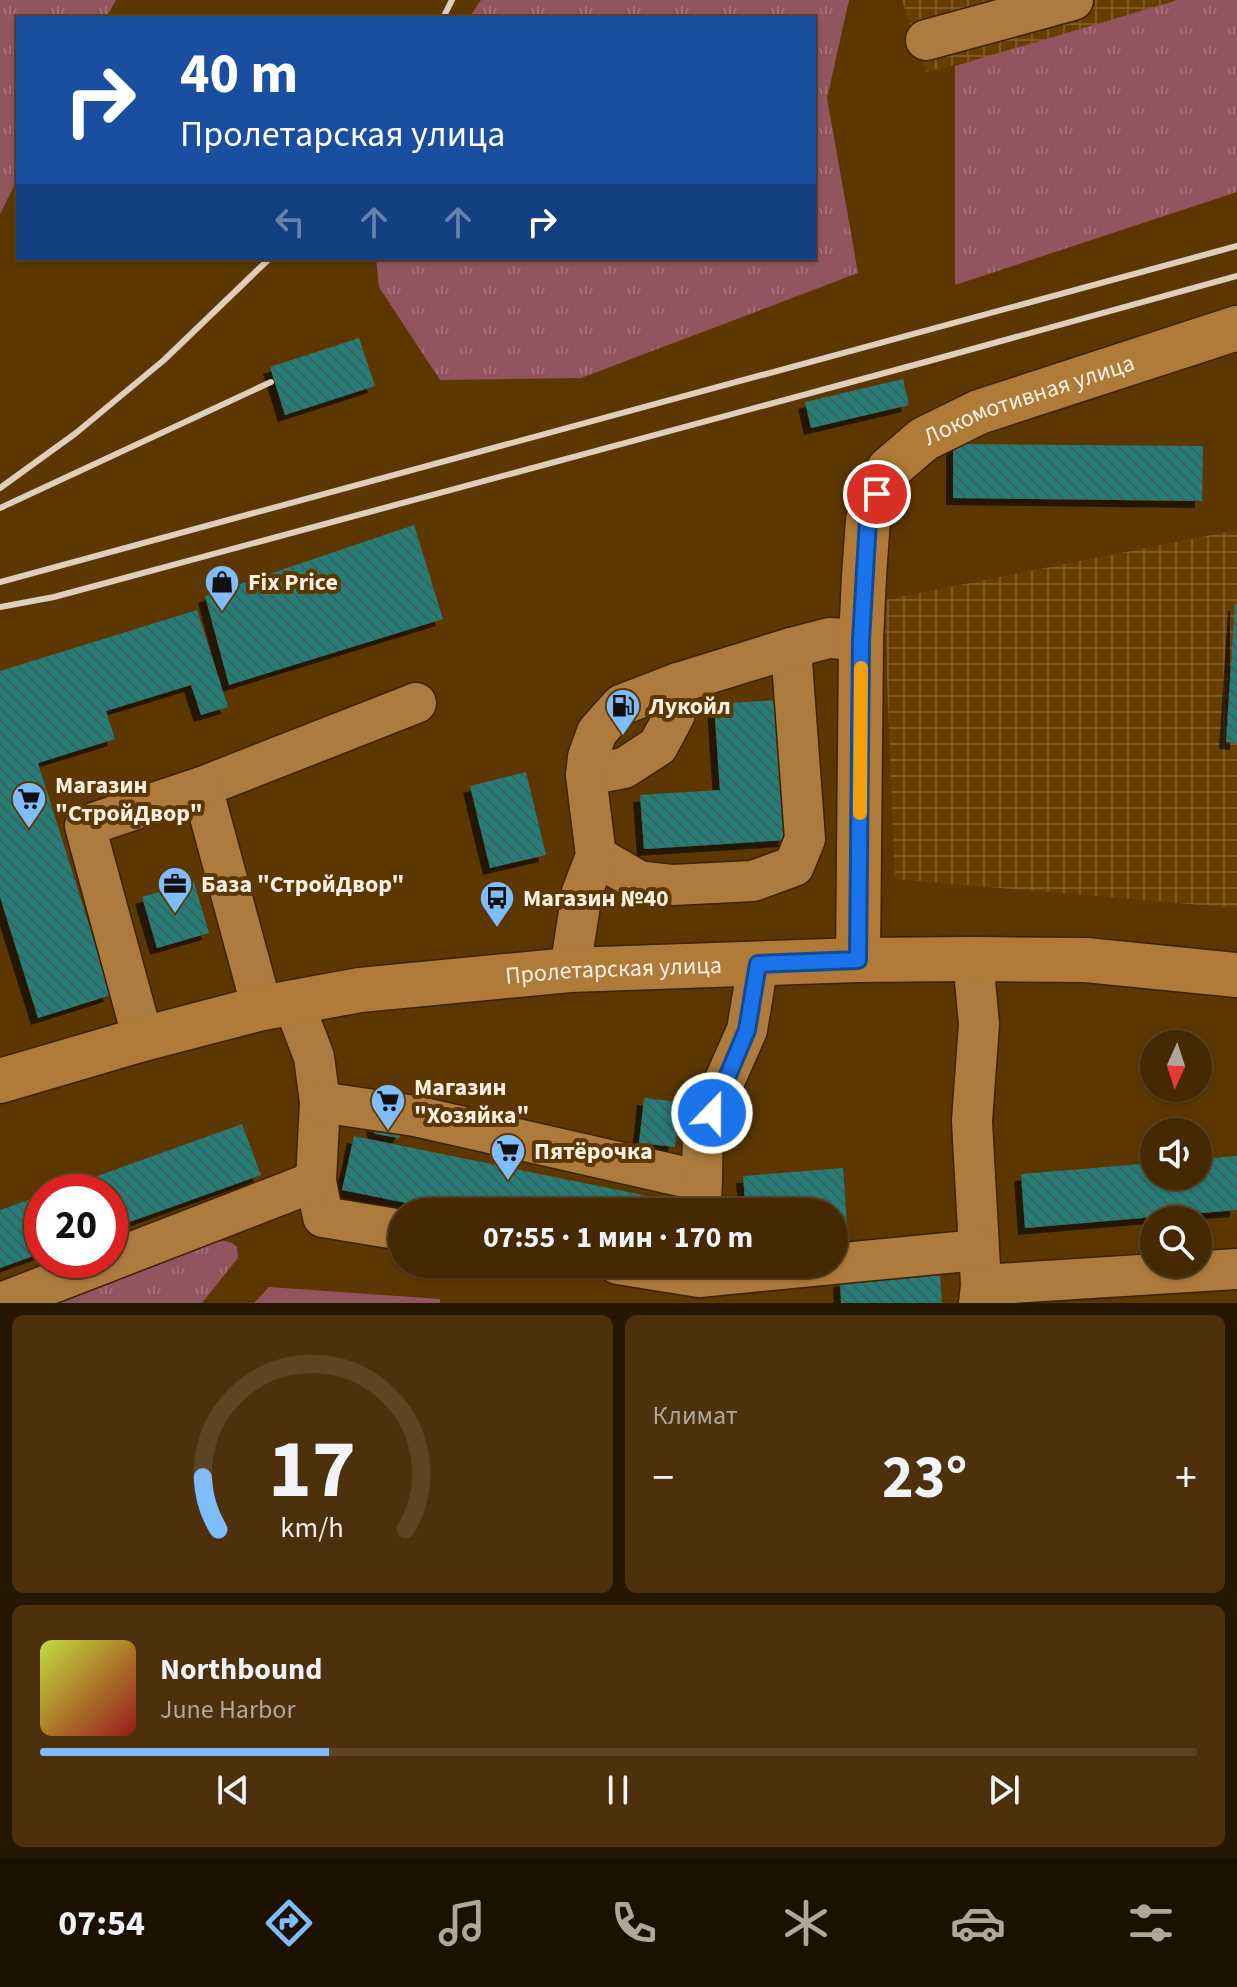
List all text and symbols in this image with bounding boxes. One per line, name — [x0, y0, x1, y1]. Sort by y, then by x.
text: 40 m — [180, 35, 298, 114]
icon: right — [48, 48, 152, 152]
text: Пролетарская улица — [180, 109, 505, 160]
icon: left — [268, 200, 312, 244]
icon: ahead — [352, 200, 396, 244]
icon: ahead — [436, 200, 480, 244]
icon: right — [520, 200, 564, 244]
street label: Локомотивная улица — [917, 345, 1139, 455]
pin — [843, 460, 911, 528]
icon: arrive — [855, 472, 899, 516]
shop icon: Fix Price — [203, 563, 241, 613]
place label: Fix Price — [248, 565, 338, 600]
fuel station icon: Лукойл — [604, 687, 642, 737]
place label: Лукойл — [648, 689, 731, 724]
place label: Магазин "СтройДвор" — [55, 768, 203, 831]
supermarket icon: Магазин "СтройДвор" — [10, 780, 48, 830]
office icon: База "СтройДвор" — [156, 865, 194, 915]
place label: База "СтройДвор" — [201, 867, 405, 902]
bus stop icon: Магазин №40 — [478, 879, 516, 929]
place label: Магазин №40 — [523, 881, 669, 916]
street label: Пролетарская улица — [504, 948, 722, 994]
north arrow — [1140, 1030, 1212, 1102]
map controls — [1140, 1030, 1212, 1278]
place label: Магазин "Хозяйка" — [414, 1070, 529, 1133]
position arrow — [670, 1071, 754, 1155]
supermarket icon: Магазин "Хозяйка" — [369, 1082, 407, 1132]
button: sound — [1140, 1118, 1212, 1190]
supermarket icon: Пятёрочка — [489, 1132, 527, 1182]
place label: Пятёрочка — [534, 1134, 653, 1169]
speed limit sign: 20 — [24, 1174, 128, 1278]
button: search — [1140, 1206, 1212, 1278]
text: 07:55 · 1 мин · 170 m — [483, 1216, 753, 1259]
text: Климат — [653, 1397, 738, 1434]
text: 17 — [268, 1411, 356, 1529]
text: 23° — [882, 1436, 967, 1521]
text: − — [653, 1447, 674, 1510]
text: + — [1175, 1447, 1197, 1510]
text: km/h — [281, 1508, 344, 1548]
text: Northbound — [160, 1648, 322, 1691]
text: June Harbor — [160, 1691, 296, 1728]
icon: previous — [211, 1768, 255, 1812]
icon: pause — [596, 1768, 640, 1812]
icon: next — [982, 1768, 1026, 1812]
icon: directions — [261, 1895, 317, 1951]
icon: music — [434, 1895, 490, 1951]
icon: phone — [606, 1895, 662, 1951]
icon: climate — [778, 1895, 834, 1951]
icon: car — [950, 1895, 1006, 1951]
icon: filters — [1123, 1895, 1179, 1951]
text: 07:54 — [58, 1898, 145, 1949]

